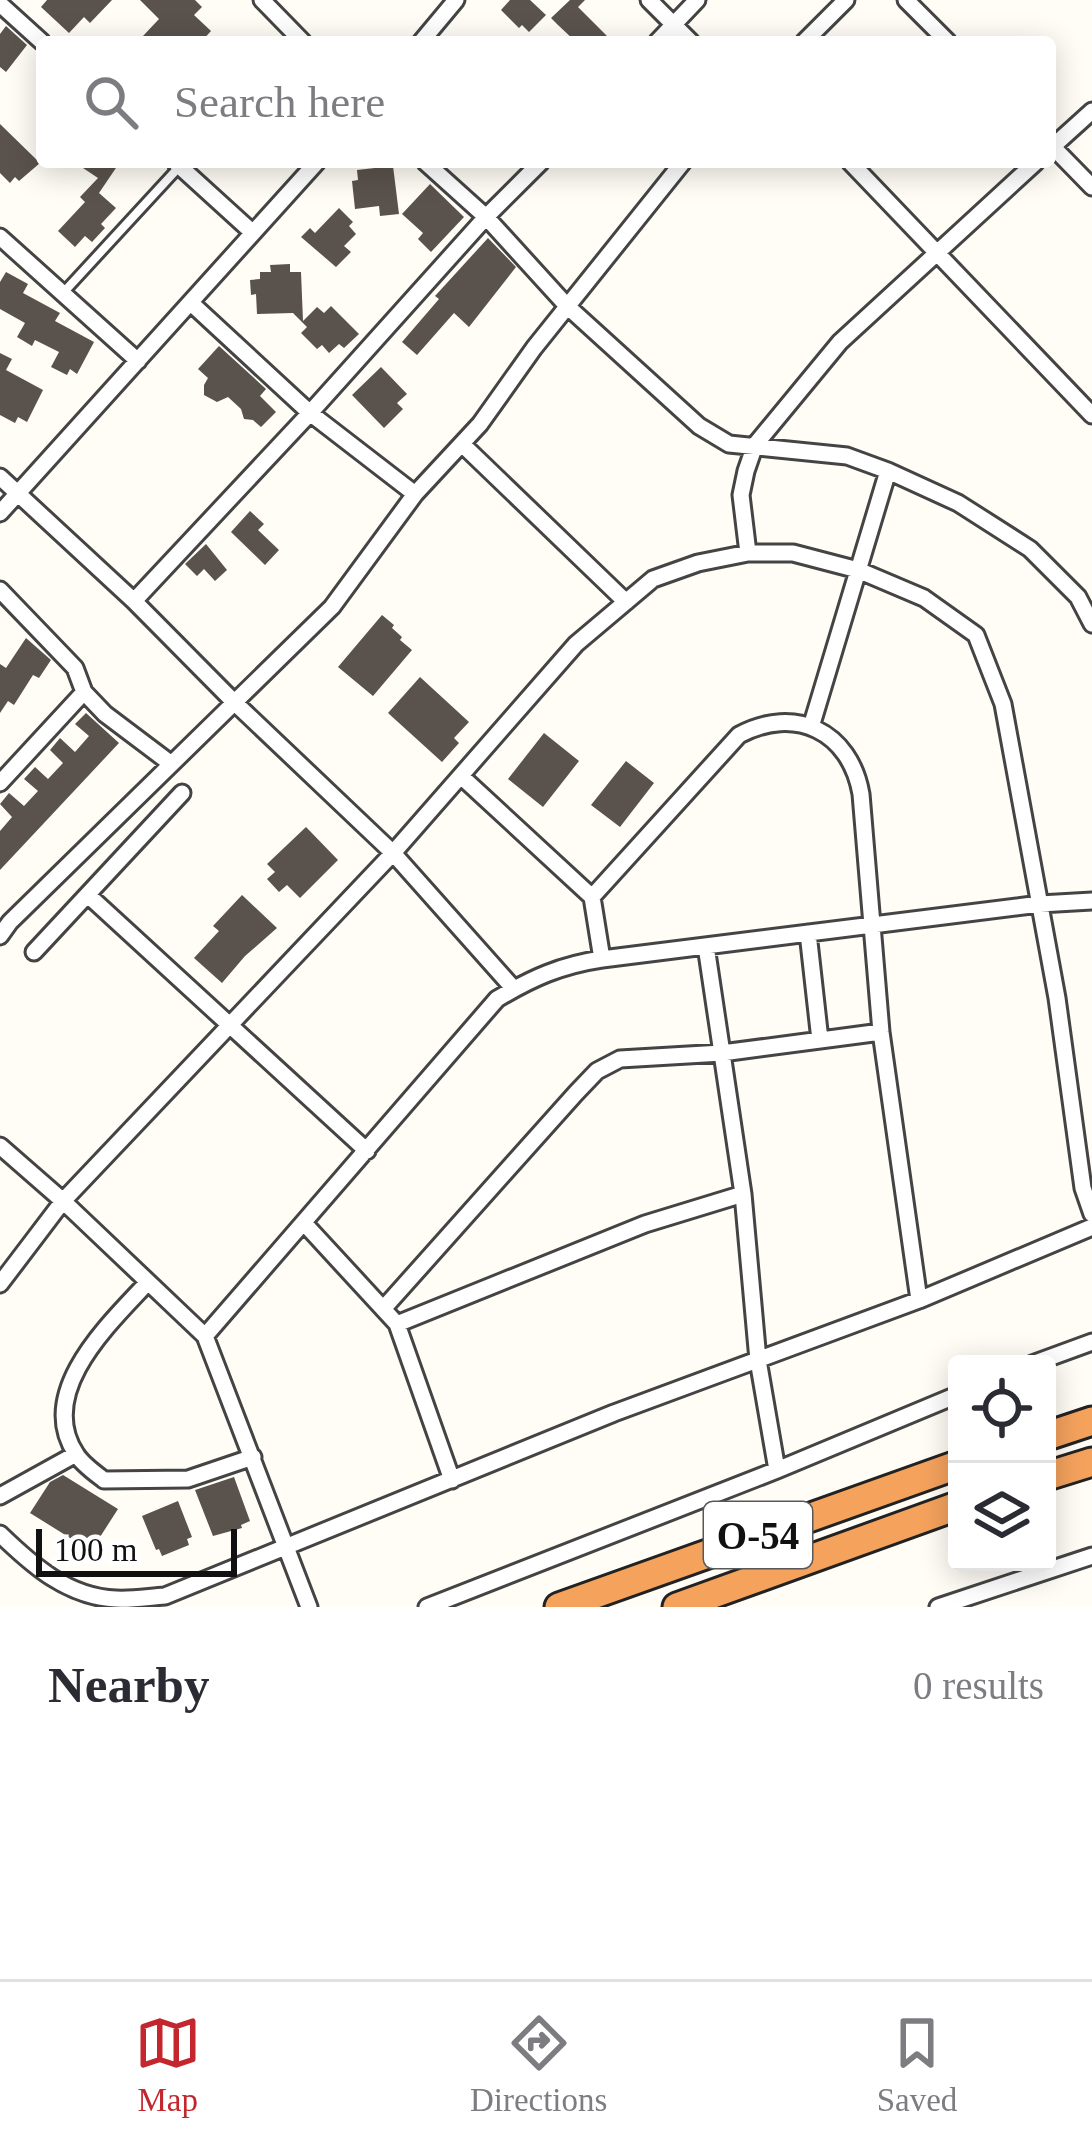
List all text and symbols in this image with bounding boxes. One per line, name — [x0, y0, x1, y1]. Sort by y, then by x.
search box — [36, 36, 1056, 168]
icon: search — [78, 69, 144, 135]
text: Search here — [174, 77, 385, 127]
map controls — [948, 1355, 1056, 1571]
button: locate — [948, 1355, 1056, 1463]
button: layers — [948, 1463, 1056, 1571]
road number: O-54 — [704, 1502, 812, 1568]
scale bar — [36, 1523, 237, 1576]
text: 100 m — [54, 1532, 137, 1568]
text: Nearby — [48, 1657, 209, 1713]
text: 0 results — [913, 1664, 1044, 1707]
tab: Map — [135, 2010, 201, 2119]
tab: Directions — [470, 2010, 607, 2119]
tab: Saved — [877, 2010, 957, 2119]

